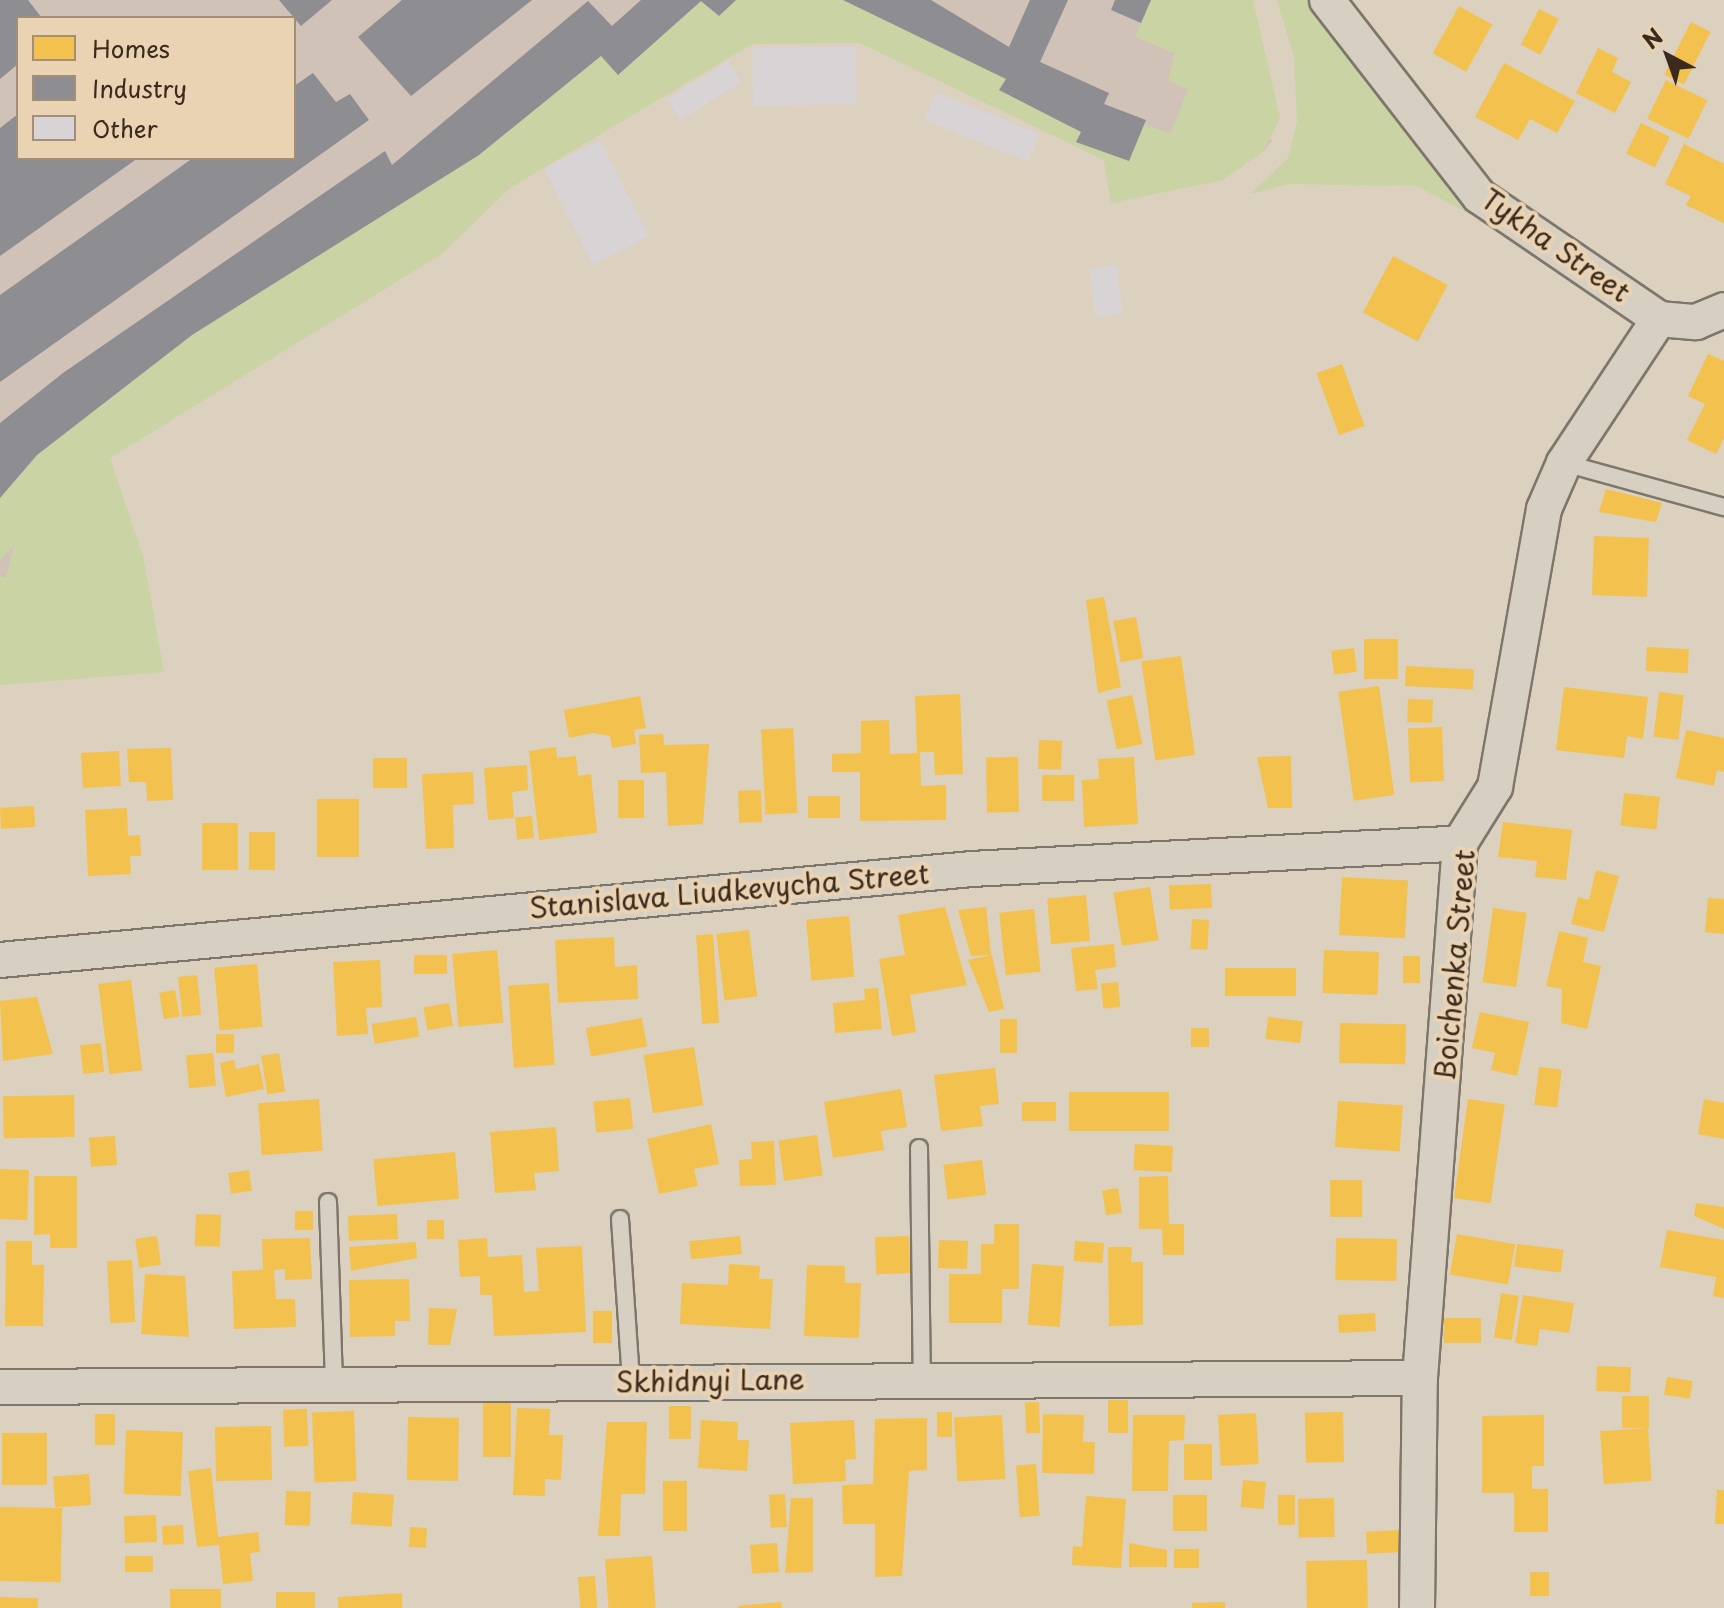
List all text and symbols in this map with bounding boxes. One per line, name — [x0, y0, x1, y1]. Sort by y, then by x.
legend — [16, 16, 296, 160]
north arrow — [1628, 16, 1708, 96]
text: N — [1635, 19, 1669, 56]
text: Homes — [92, 30, 170, 66]
text: Industry — [92, 70, 187, 106]
text: Other — [92, 110, 158, 146]
street label: Tykha Street — [1475, 181, 1637, 309]
street label: Boichenka Street — [1427, 848, 1481, 1082]
street label: Stanislava Liudkevycha Street — [526, 856, 932, 924]
street label: Skhidnyi Lane — [615, 1362, 805, 1398]

